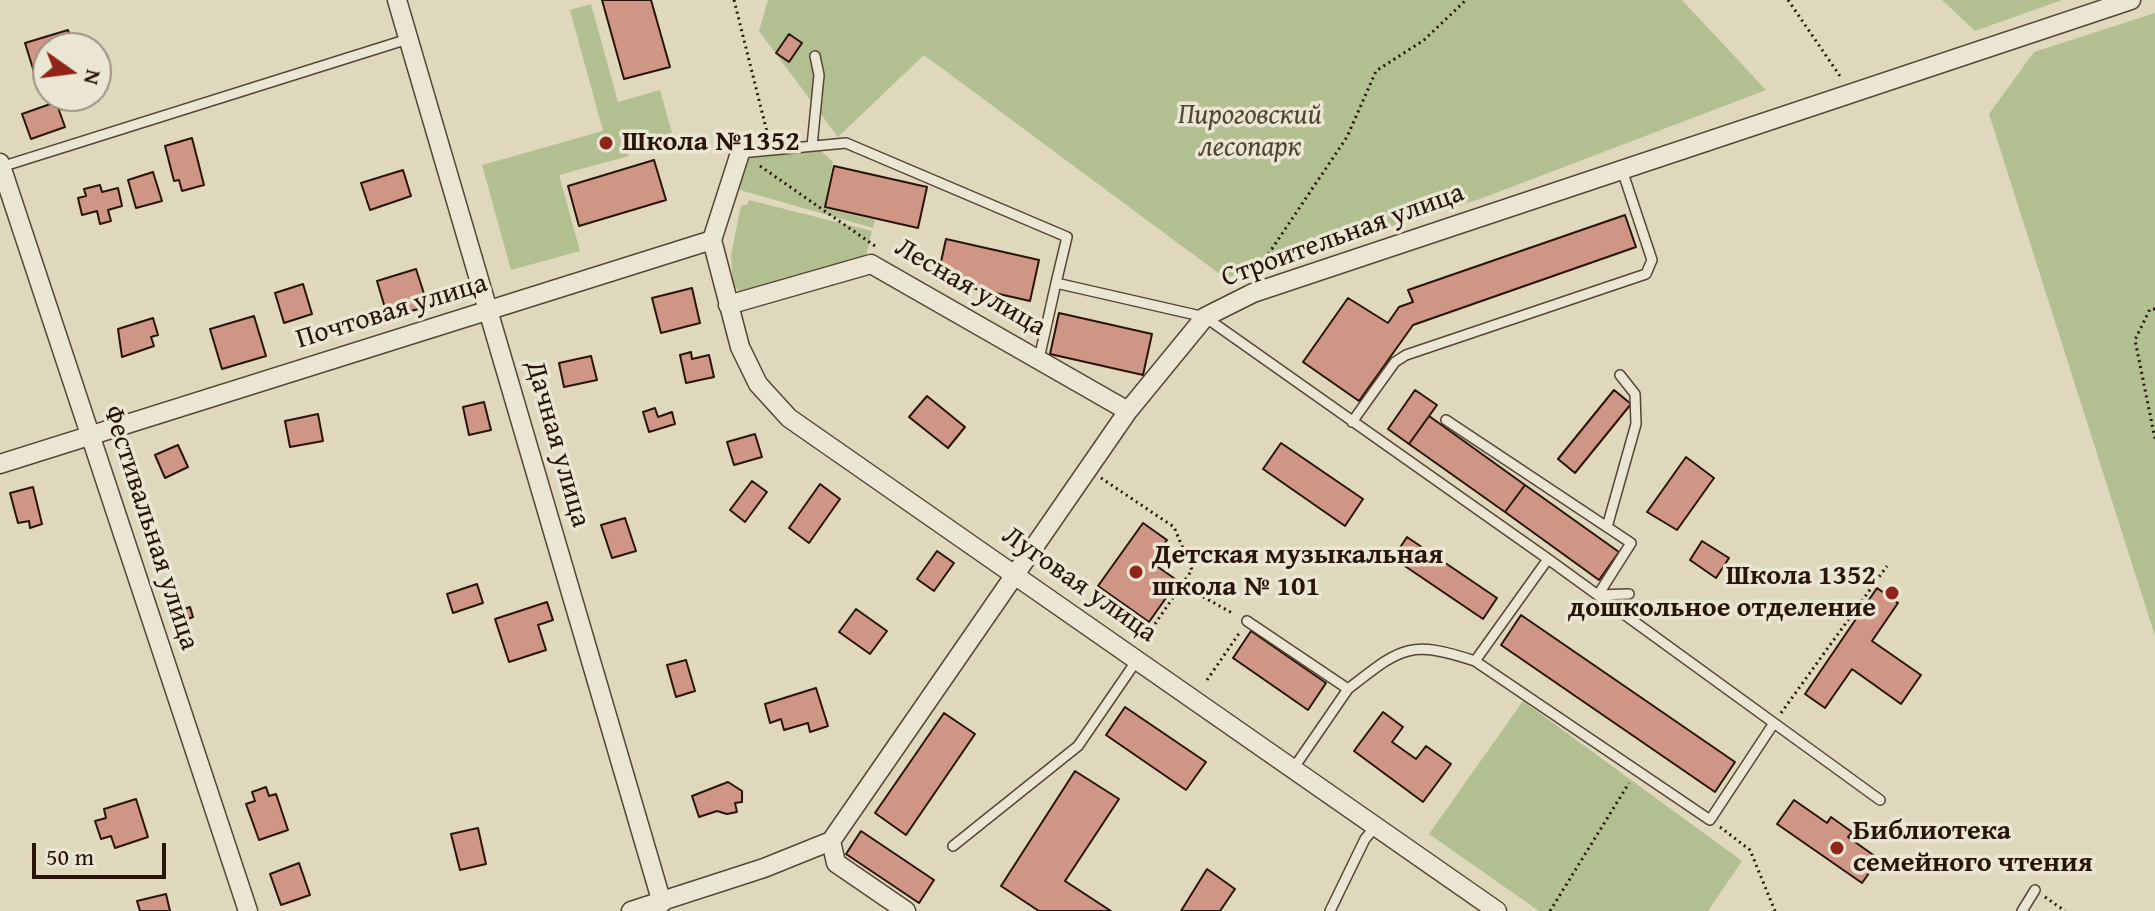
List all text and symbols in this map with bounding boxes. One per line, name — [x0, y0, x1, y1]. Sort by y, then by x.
north arrow — [32, 32, 112, 112]
text: N — [76, 66, 111, 88]
park label: Пироговский лесопарк — [1178, 99, 1322, 165]
place label: Школа №1352 — [622, 126, 800, 160]
marker: Школа №1352 — [597, 134, 615, 152]
street label: Строительная улица — [1217, 177, 1469, 295]
street label: Лесная улица — [888, 231, 1052, 345]
street label: Почтовая улица — [292, 267, 492, 357]
street label: Дачная улица — [517, 357, 597, 531]
street label: Фестивальная улица — [95, 402, 205, 654]
street label: Луговая улица — [995, 519, 1163, 651]
place label: Детская музыкальная школа № 101 — [1152, 539, 1443, 605]
place label: Школа 1352 дошкольное отделение — [1568, 560, 1876, 626]
marker: Детская музыкальная школа № 101 — [1127, 563, 1145, 581]
marker: Школа 1352 дошкольное отделение — [1883, 584, 1901, 602]
place label: Библиотека семейного чтения — [1853, 815, 2093, 881]
scale bar — [36, 827, 170, 877]
text: 50 m — [46, 839, 94, 874]
marker: Библиотека семейного чтения — [1828, 839, 1846, 857]

